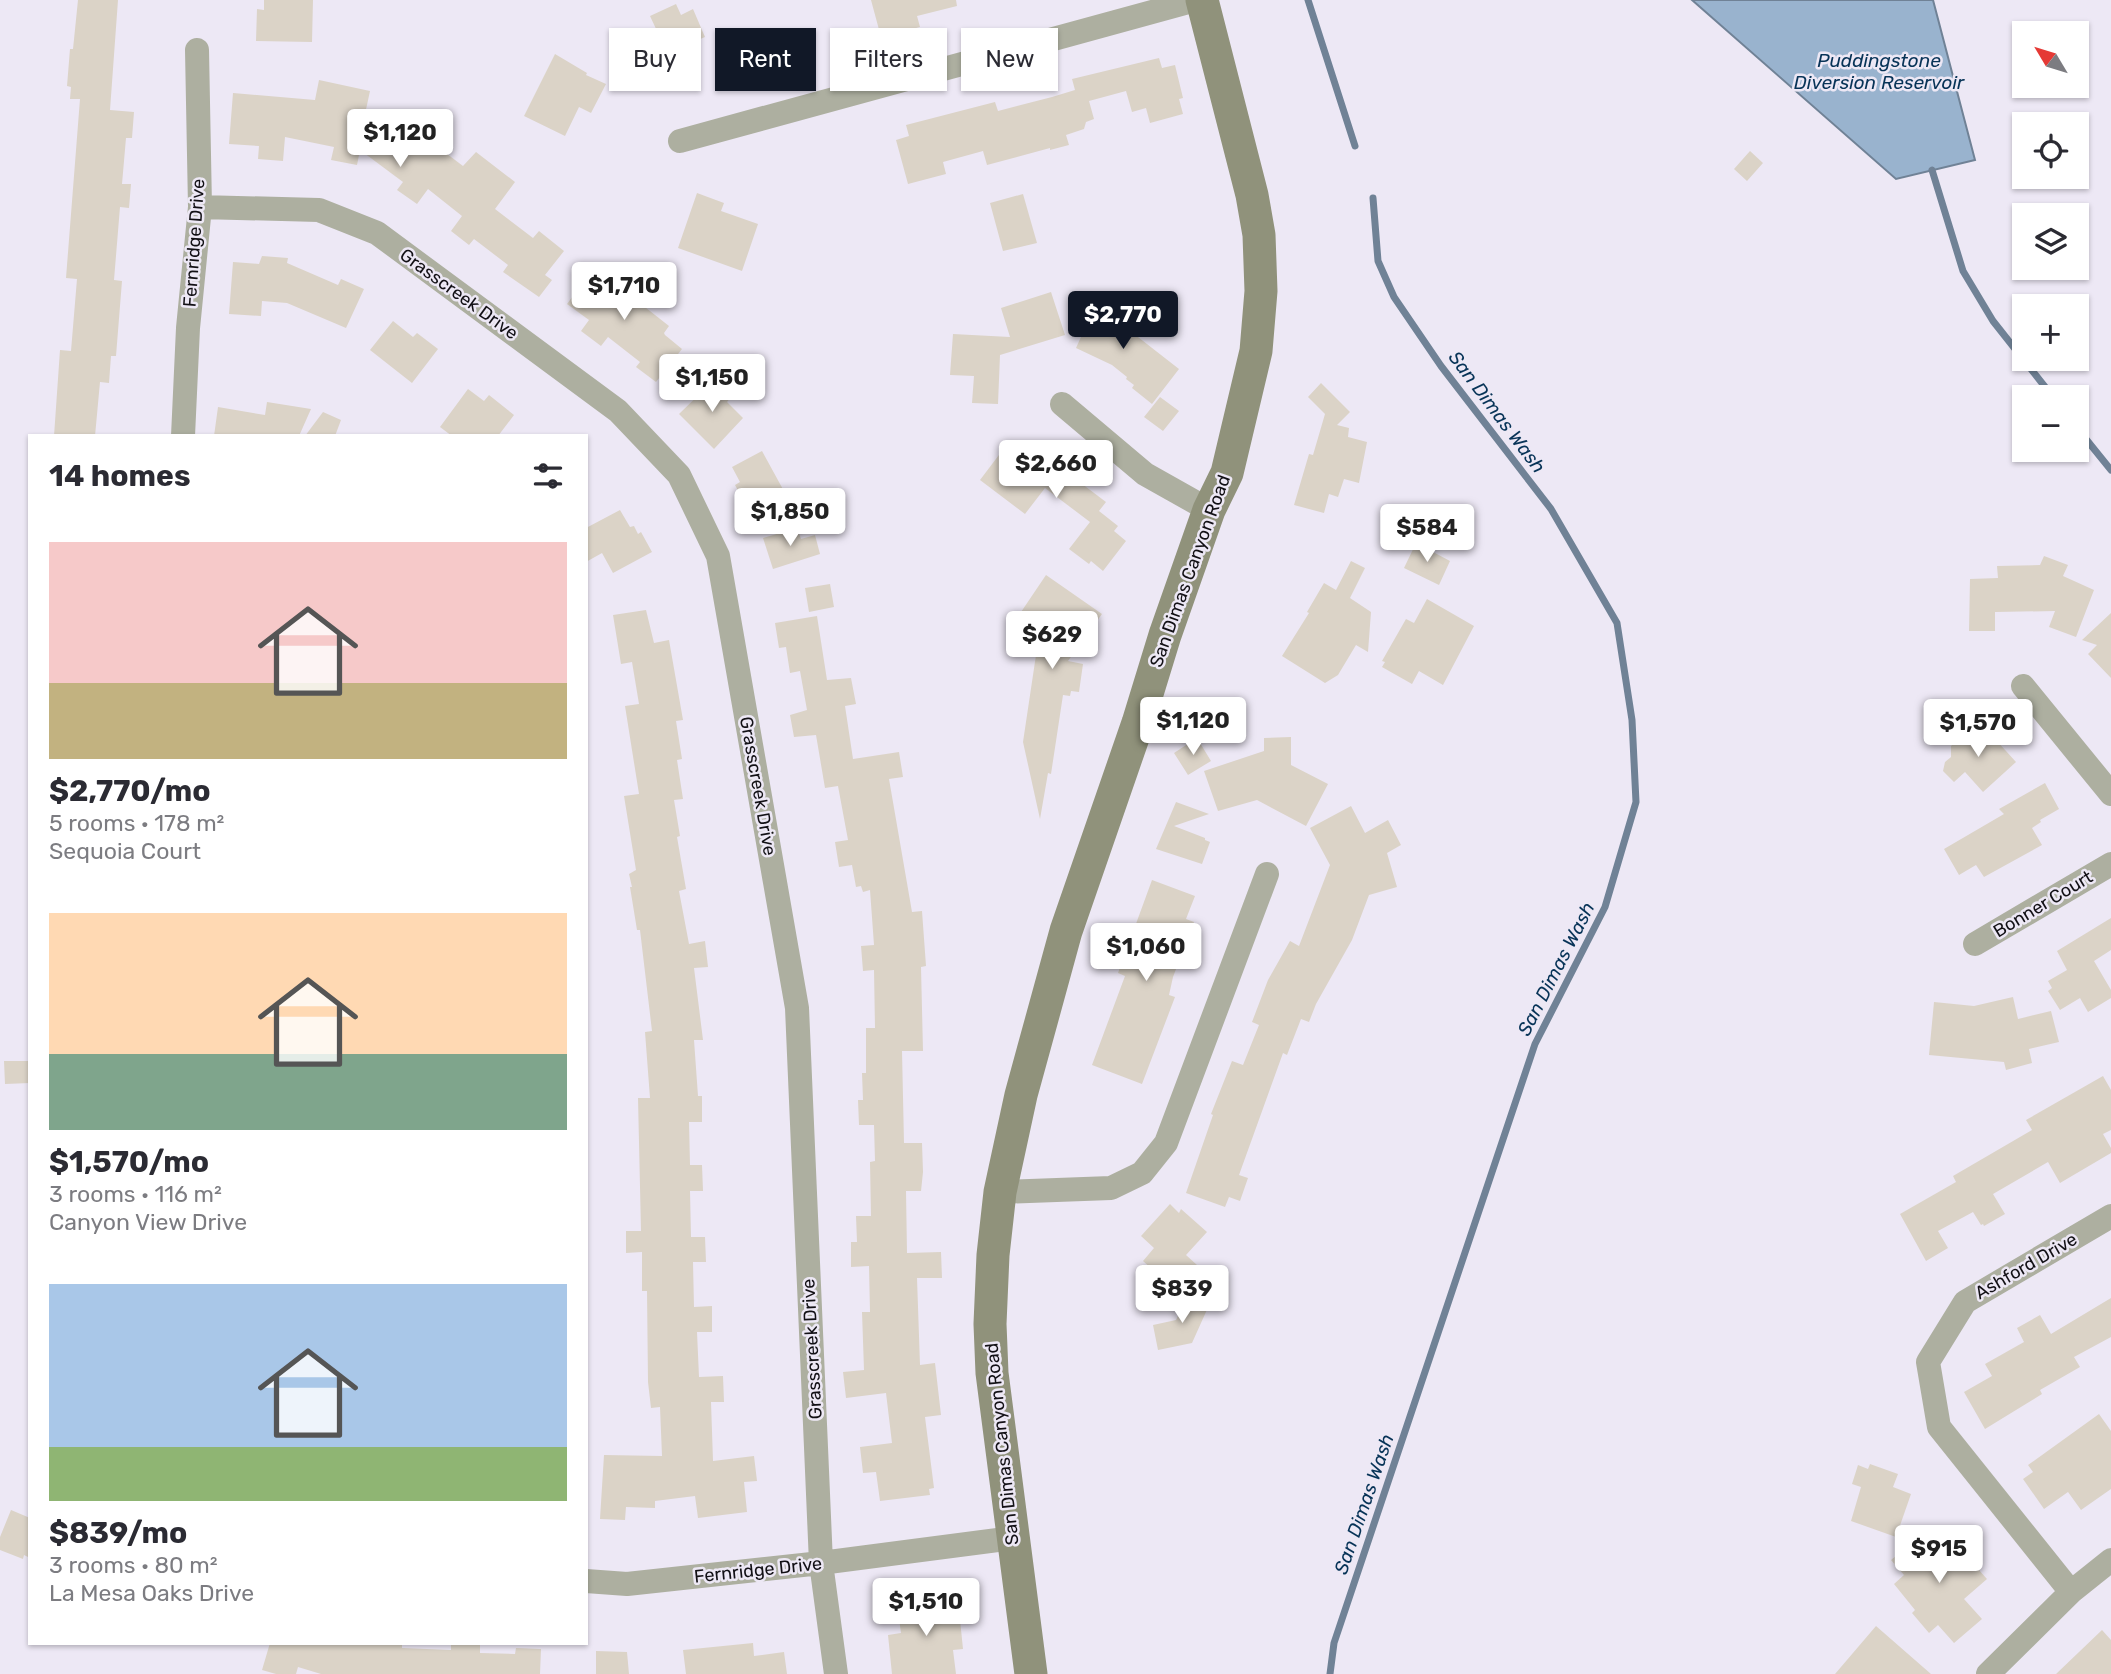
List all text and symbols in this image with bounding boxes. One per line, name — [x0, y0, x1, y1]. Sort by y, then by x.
north arrow — [2012, 21, 2090, 98]
map controls — [2012, 21, 2089, 462]
chip: Buy — [609, 28, 701, 91]
chip: Rent — [715, 28, 816, 91]
chip: Filters — [830, 28, 947, 91]
chip: New — [961, 28, 1058, 91]
water label: Puddingstone Diversion Reservoir — [1794, 49, 1965, 94]
pin: $1,120 — [343, 110, 457, 169]
button: locate — [2012, 112, 2089, 189]
text: $1,120 — [363, 118, 437, 146]
street label: Fernridge Drive — [179, 178, 209, 308]
button: layers — [2012, 203, 2089, 280]
street label: Grasscreek Drive — [396, 244, 522, 344]
pin: $1,710 — [567, 262, 681, 322]
text: $1,710 — [588, 271, 660, 299]
pin: $2,770 — [1066, 292, 1180, 351]
button: + — [2012, 294, 2089, 371]
text: $2,770 — [1084, 300, 1162, 328]
water label: San Dimas Wash — [1444, 346, 1550, 478]
pin: $1,150 — [655, 354, 769, 414]
text: $1,150 — [675, 363, 749, 391]
button: − — [2012, 385, 2089, 462]
pin: $2,660 — [999, 440, 1113, 500]
text: $2,660 — [1015, 449, 1097, 477]
icon: filters — [529, 457, 567, 495]
text: 14 homes — [49, 458, 191, 494]
street label: San Dimas Canyon Road — [1145, 472, 1235, 670]
pin: $1,850 — [733, 489, 847, 548]
text: $1,850 — [750, 497, 830, 525]
pin: $584 — [1386, 504, 1468, 564]
text: $584 — [1396, 513, 1458, 541]
icon: home — [245, 588, 371, 714]
pin: $629 — [1011, 612, 1093, 671]
text: $629 — [1022, 620, 1082, 648]
pin: $1,120 — [1136, 698, 1250, 757]
pin: $1,570 — [1921, 700, 2035, 759]
text: $1,120 — [1156, 706, 1230, 734]
text: $1,570 — [1940, 708, 2016, 736]
street label: Grasscreek Drive — [735, 715, 781, 857]
text: $2,770/mo — [49, 773, 211, 809]
text: 5 rooms · 178 m² — [49, 809, 224, 837]
text: Sequoia Court — [49, 837, 201, 865]
street label: Bonner Court — [1989, 866, 2097, 942]
water label: San Dimas Wash — [1512, 898, 1600, 1040]
pin: $1,060 — [1089, 923, 1203, 983]
text: $1,060 — [1106, 932, 1186, 960]
icon: home — [245, 959, 371, 1085]
text: $1,570/mo — [49, 1144, 209, 1180]
text: 3 rooms · 116 m² — [49, 1180, 222, 1208]
text: Canyon View Drive — [49, 1208, 247, 1236]
street label: Ashford Drive — [1971, 1228, 2081, 1304]
pin: $839 — [1141, 1266, 1223, 1325]
text: $839 — [1152, 1274, 1212, 1302]
street label: Grasscreek Drive — [797, 1278, 827, 1420]
icon: home — [245, 1330, 371, 1456]
street label: San Dimas Canyon Road — [980, 1342, 1024, 1546]
water label: San Dimas Wash — [1329, 1431, 1399, 1577]
text: $839/mo — [49, 1515, 187, 1551]
pin: $915 — [1898, 1526, 1980, 1585]
text: $915 — [1911, 1534, 1967, 1562]
text: 3 rooms · 80 m² — [49, 1551, 218, 1579]
street label: Fernridge Drive — [693, 1552, 823, 1588]
pin: $1,510 — [869, 1578, 983, 1638]
text: La Mesa Oaks Drive — [49, 1579, 254, 1607]
text: $1,510 — [889, 1587, 963, 1615]

